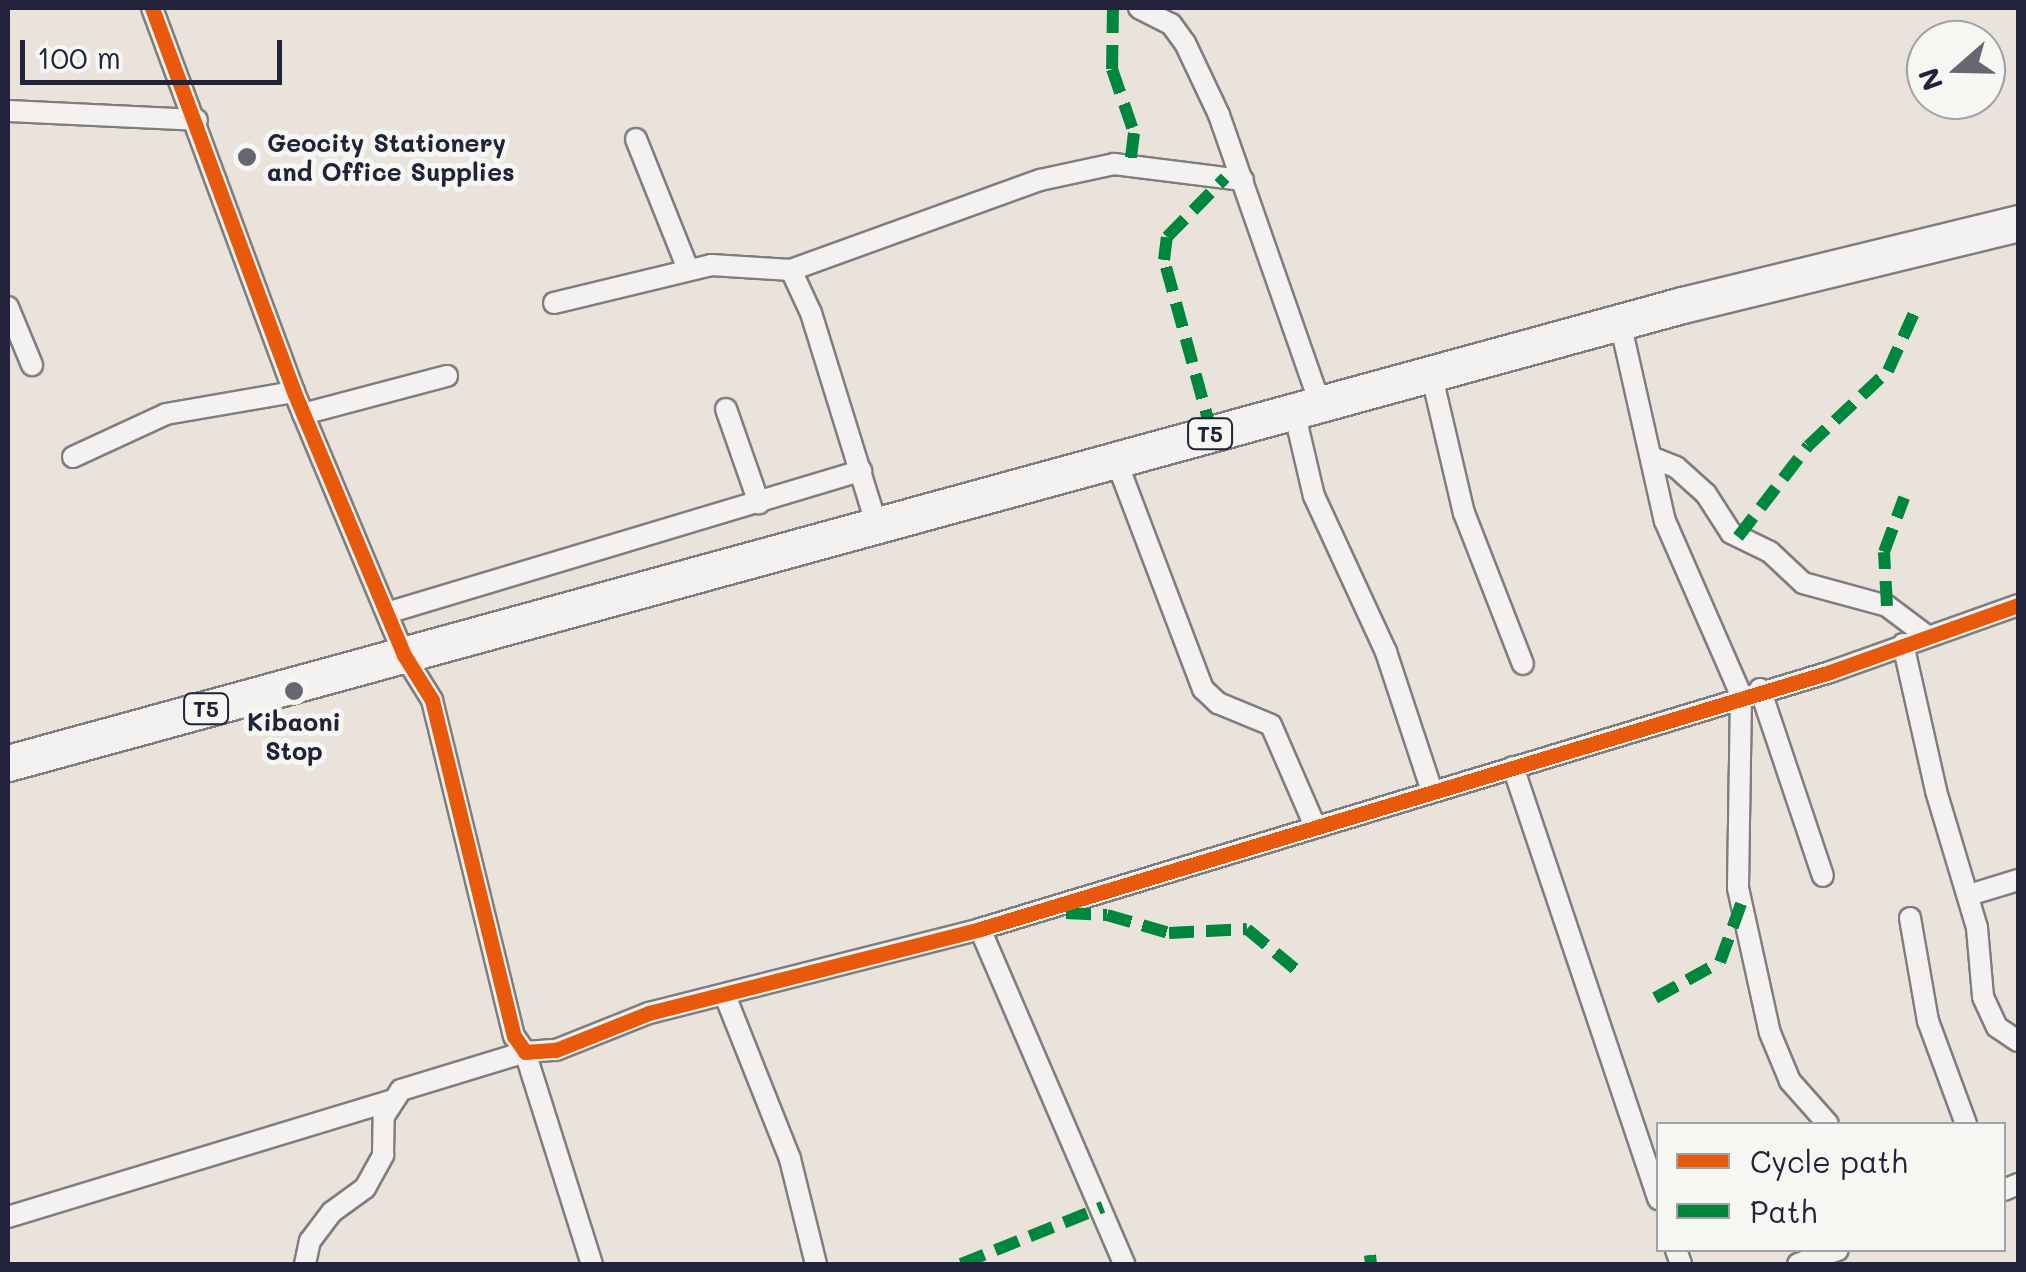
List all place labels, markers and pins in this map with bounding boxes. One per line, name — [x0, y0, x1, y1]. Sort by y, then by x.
place label: Geocity Stationery and Office Supplies — [267, 128, 515, 187]
marker: Geocity Stationery and Office Supplies — [236, 146, 258, 168]
marker: Kibaoni Stop — [283, 680, 305, 702]
place label: Kibaoni Stop — [247, 707, 341, 766]

